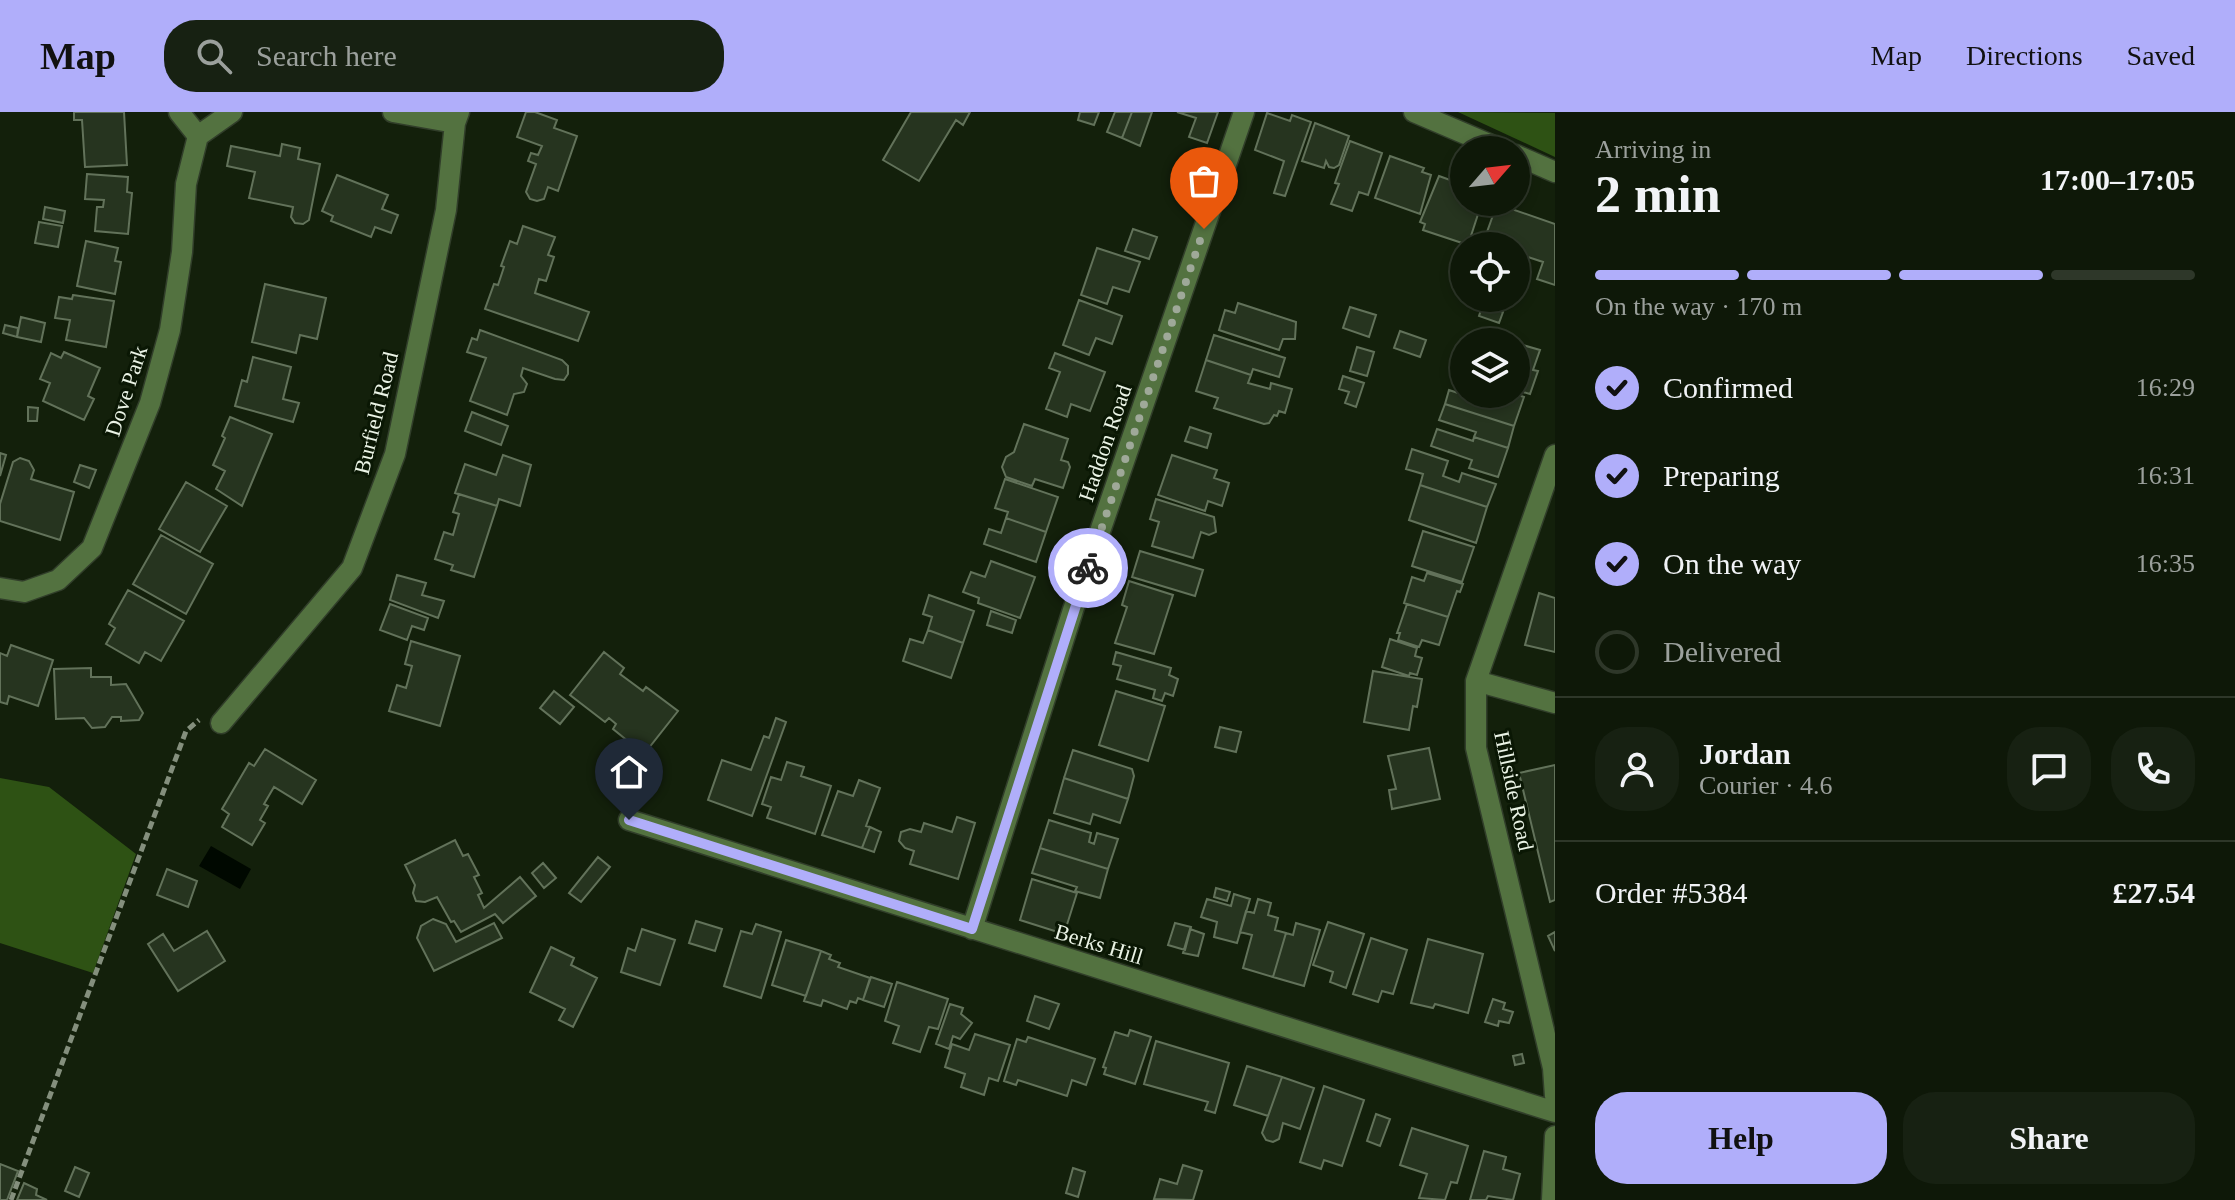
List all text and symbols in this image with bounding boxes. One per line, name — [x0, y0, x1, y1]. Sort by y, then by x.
search box — [164, 20, 724, 92]
icon: search — [192, 34, 236, 78]
text: Map — [40, 35, 116, 77]
text: Search here — [256, 39, 397, 72]
text: Map — [1871, 40, 1922, 71]
text: Directions — [1966, 40, 2083, 71]
text: Saved — [2127, 40, 2195, 71]
text: Arriving in — [1595, 135, 1711, 164]
north arrow — [1450, 136, 1530, 216]
map controls — [1450, 136, 1530, 408]
pin — [1170, 147, 1238, 229]
icon: bag — [1182, 159, 1226, 203]
text: 17:00–17:05 — [2040, 163, 2195, 196]
text: 2 min — [1595, 166, 1721, 223]
button: locate — [1450, 232, 1530, 312]
text: On the way · 170 m — [1595, 292, 1802, 321]
button: layers — [1450, 328, 1530, 408]
street label: Dove Park — [100, 343, 152, 439]
street label: Burfield Road — [349, 349, 403, 477]
icon: check — [1595, 366, 1639, 410]
text: Confirmed — [1663, 371, 1793, 404]
text: 16:29 — [2136, 373, 2195, 402]
street label: Haddon Road — [1073, 381, 1137, 505]
icon: check — [1595, 454, 1639, 498]
text: Preparing — [1663, 459, 1780, 492]
text: 16:31 — [2136, 461, 2195, 490]
courier — [1048, 528, 1128, 608]
icon: check — [1595, 542, 1639, 586]
icon: bike — [1066, 546, 1110, 590]
text: On the way — [1663, 547, 1801, 580]
text: 16:35 — [2136, 549, 2195, 578]
text: Delivered — [1663, 635, 1781, 668]
button: person — [1595, 727, 1679, 811]
button: chat — [2007, 727, 2091, 811]
button: phone — [2111, 727, 2195, 811]
street label: Hillside Road — [1489, 729, 1539, 853]
text: Jordan — [1699, 737, 1791, 770]
pin — [595, 738, 663, 820]
icon: home — [607, 750, 651, 794]
text: Courier · 4.6 — [1699, 771, 1833, 800]
text: Order #5384 — [1595, 876, 1747, 909]
text: £27.54 — [2113, 876, 2195, 909]
street label: Berks Hill — [1052, 919, 1146, 969]
button: Help — [1595, 1092, 1887, 1184]
button: Share — [1903, 1092, 2195, 1184]

